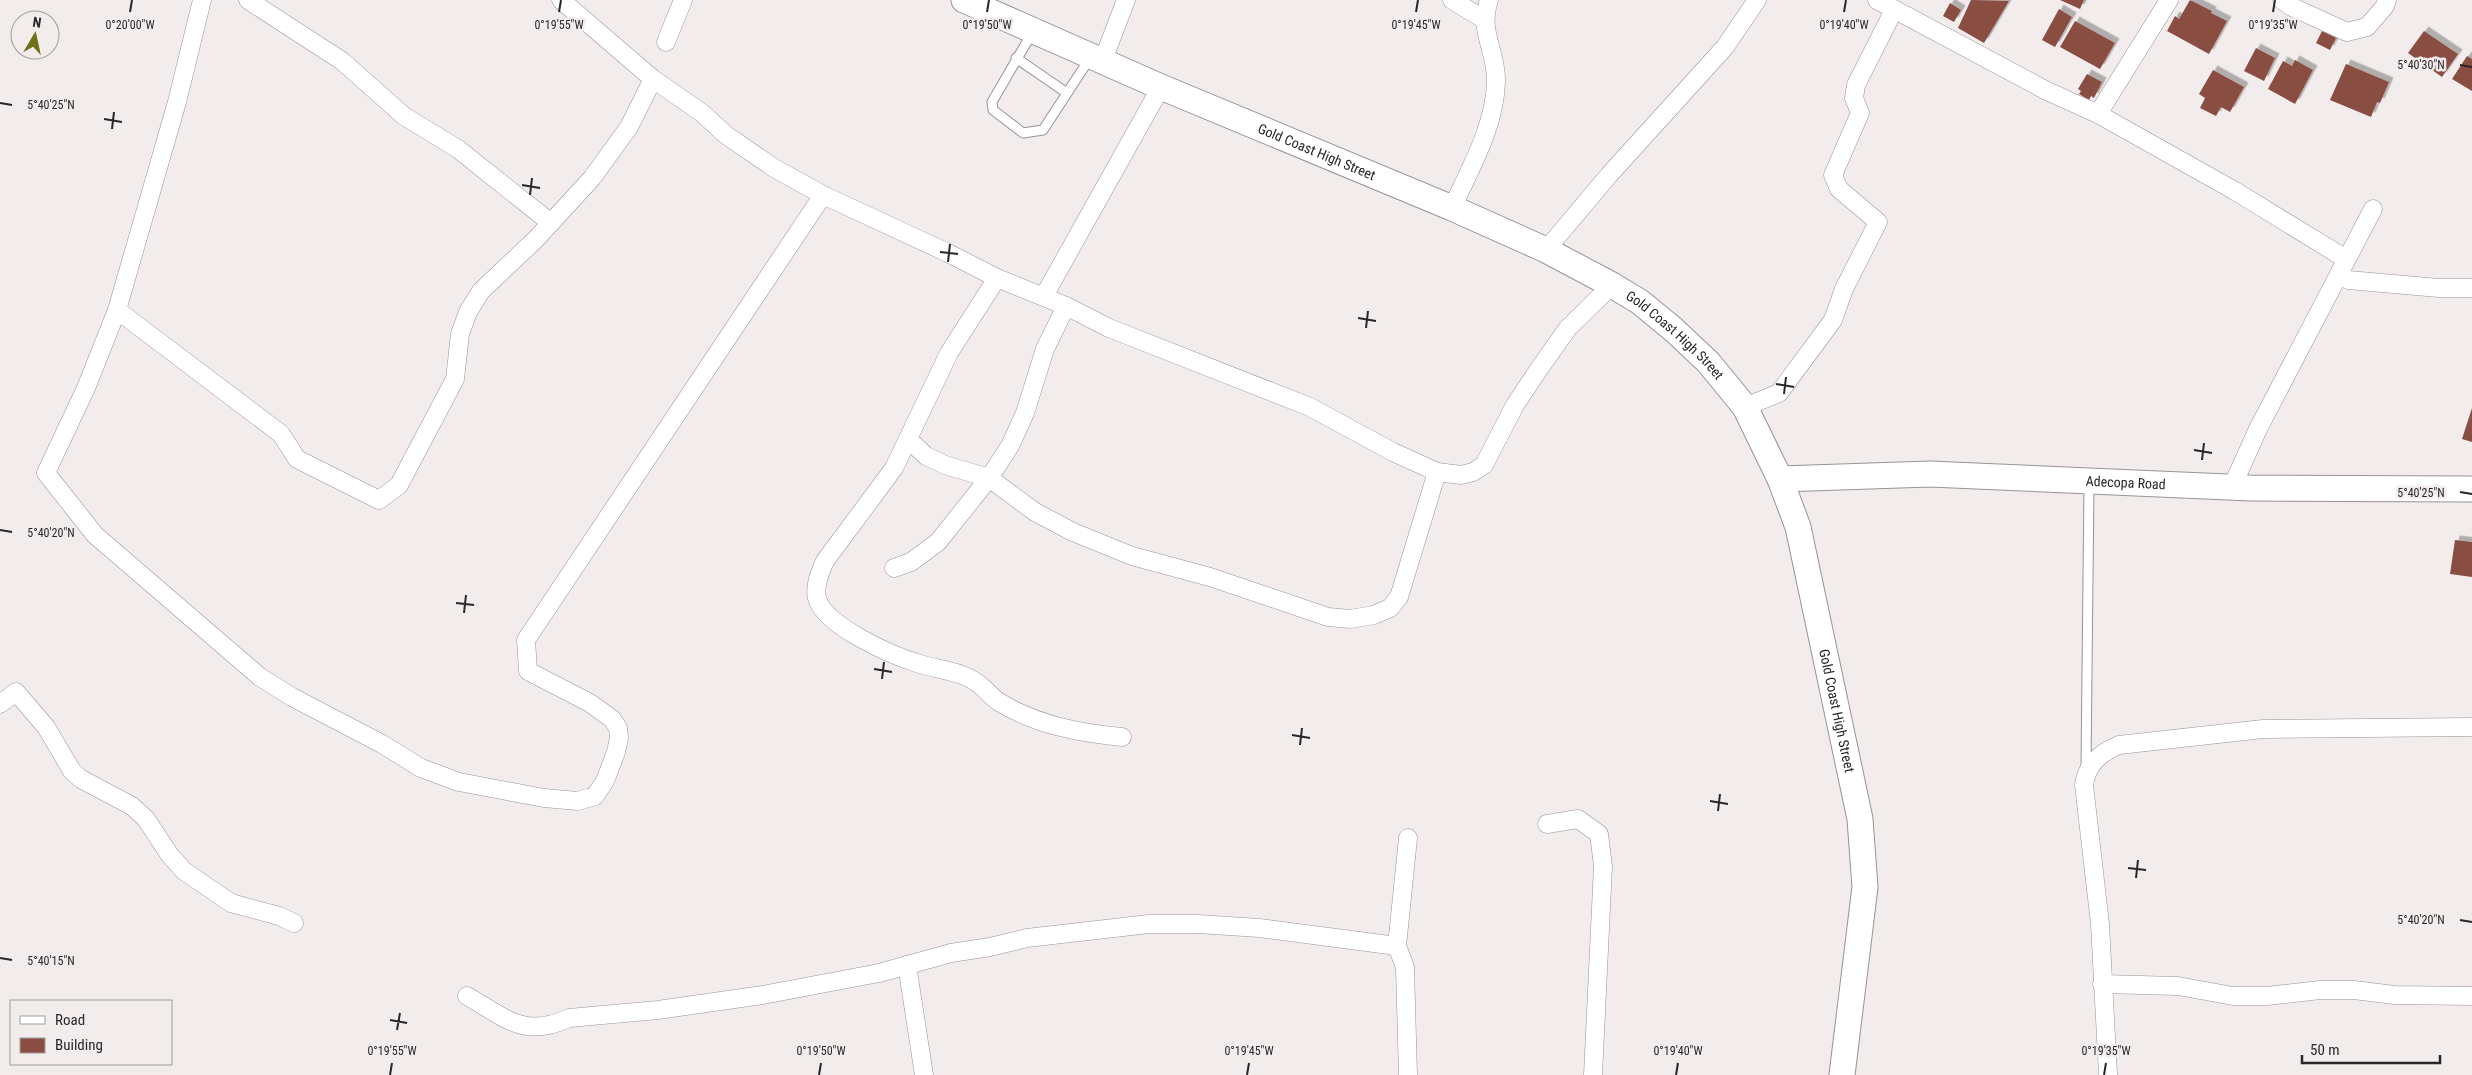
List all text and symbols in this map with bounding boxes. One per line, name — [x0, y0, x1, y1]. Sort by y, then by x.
north arrow — [10, 10, 60, 60]
text: N — [32, 14, 43, 31]
text: 0°20'00"W — [105, 18, 155, 32]
text: 0°19'55"W — [534, 18, 584, 32]
text: 0°19'50"W — [962, 18, 1012, 32]
text: 0°19'45"W — [1391, 18, 1441, 32]
text: 0°19'40"W — [1819, 18, 1869, 32]
text: 0°19'35"W — [2248, 18, 2298, 32]
text: 5°40'30"N — [2397, 58, 2445, 72]
text: 5°40'25"N — [27, 98, 75, 112]
street label: Gold Coast High Street — [1256, 120, 1378, 183]
street label: Gold Coast High Street — [1623, 287, 1727, 383]
street label: Adecopa Road — [2085, 473, 2166, 492]
text: 5°40'25"N — [2397, 486, 2445, 500]
text: 5°40'20"N — [27, 526, 75, 540]
street label: Gold Coast High Street — [1816, 647, 1858, 774]
text: 5°40'20"N — [2397, 913, 2445, 927]
text: 5°40'15"N — [27, 954, 75, 968]
legend — [10, 1000, 172, 1065]
text: Road — [55, 1011, 85, 1029]
scale bar — [2302, 1032, 2440, 1064]
text: Building — [55, 1036, 103, 1054]
text: 50 m — [2310, 1041, 2340, 1059]
text: 0°19'55"W — [367, 1044, 417, 1058]
text: 0°19'50"W — [796, 1044, 846, 1058]
text: 0°19'45"W — [1224, 1044, 1274, 1058]
text: 0°19'40"W — [1653, 1044, 1703, 1058]
text: 0°19'35"W — [2081, 1044, 2131, 1058]

